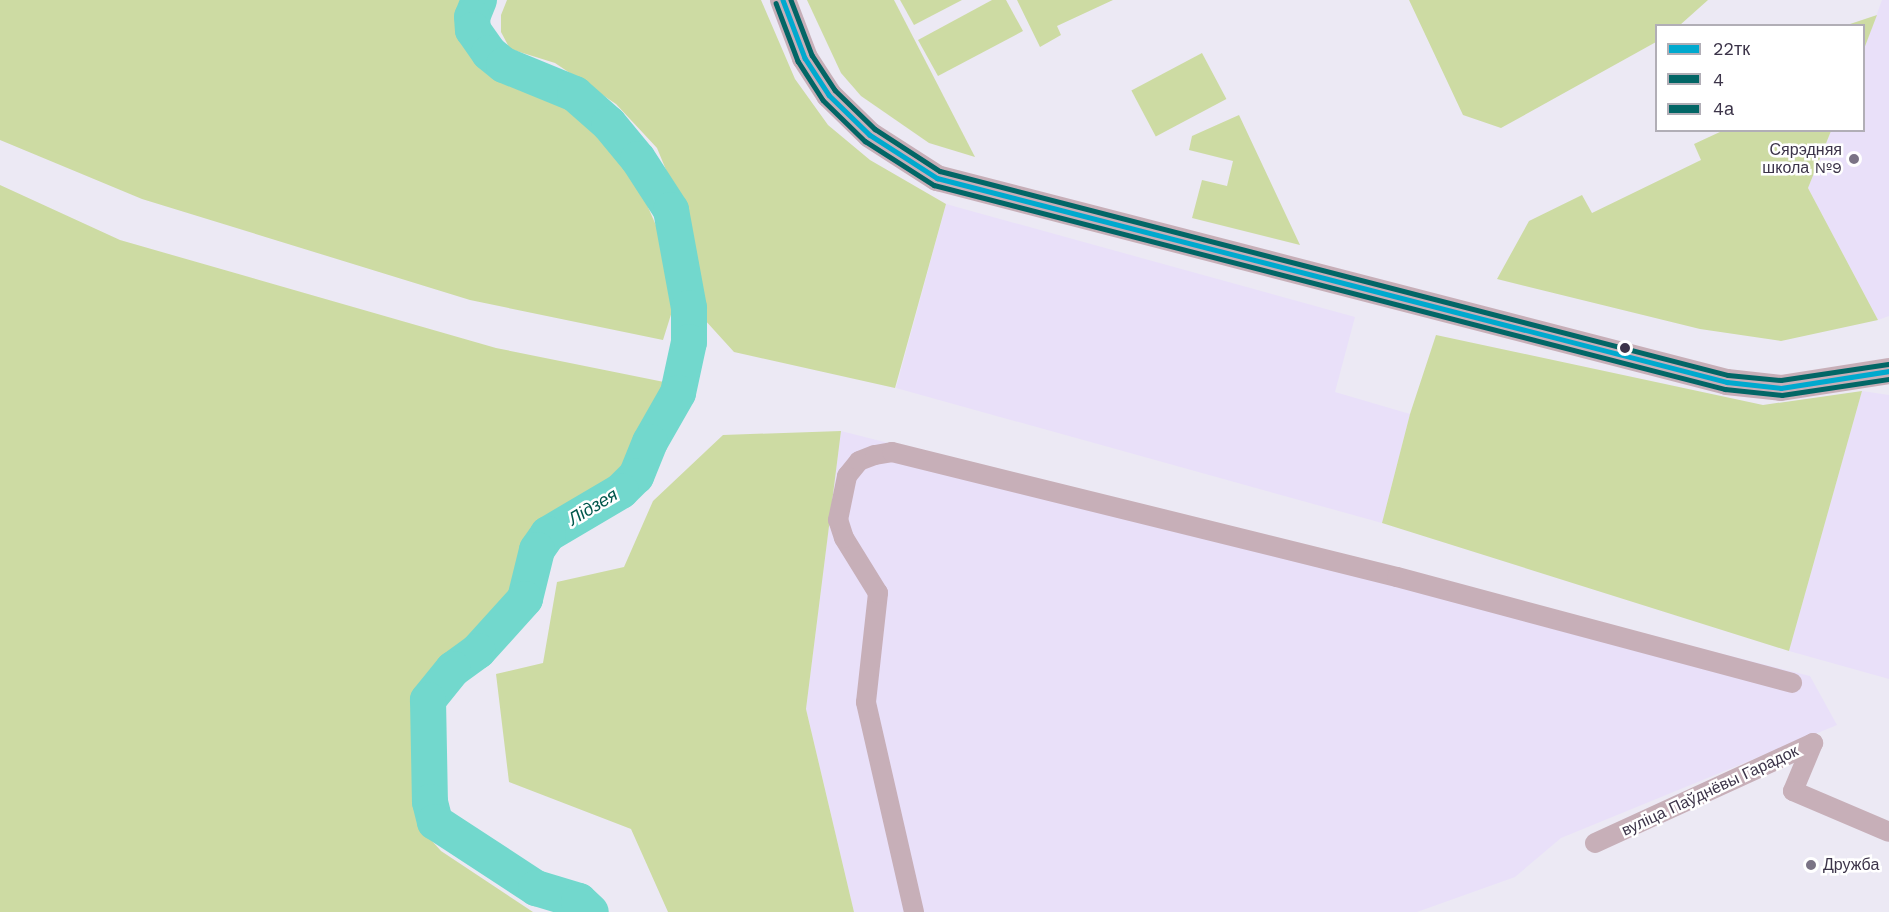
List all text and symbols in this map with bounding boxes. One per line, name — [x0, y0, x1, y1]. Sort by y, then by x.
legend — [1655, 24, 1865, 132]
text: 22тк — [1713, 38, 1750, 59]
text: 4 — [1713, 69, 1724, 90]
text: 4а — [1713, 98, 1734, 119]
place label: Сярэдняя школа №9 — [1762, 140, 1842, 178]
marker: Сярэдняя школа №9 — [1847, 152, 1861, 166]
unlabelled marker — [1619, 342, 1631, 354]
water label: Лідзея — [564, 484, 622, 530]
street label: вуліца Паўднёвы Гарадок — [1619, 742, 1801, 840]
place label: Дружба — [1823, 855, 1879, 875]
marker: Дружба — [1804, 858, 1818, 872]

